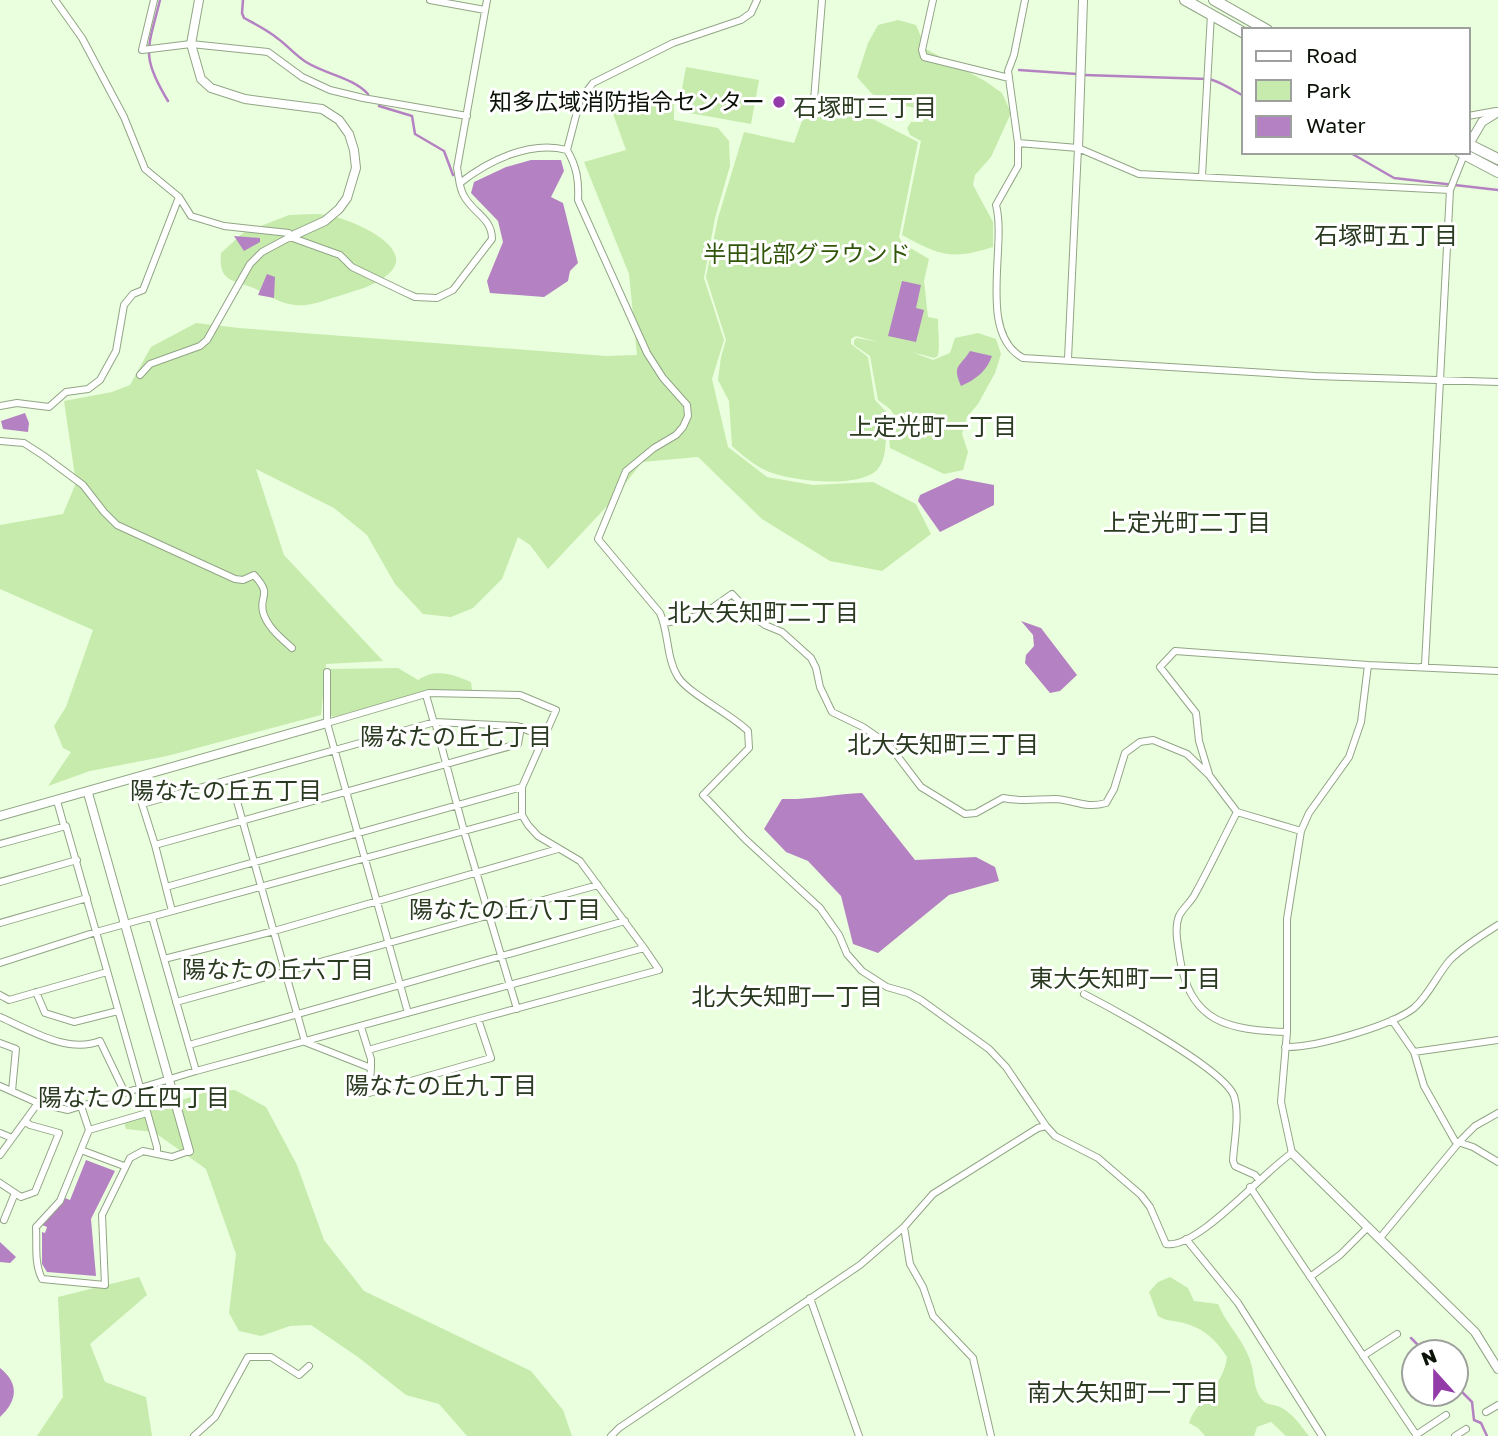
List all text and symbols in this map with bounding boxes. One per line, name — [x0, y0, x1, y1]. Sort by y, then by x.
legend — [1242, 28, 1470, 154]
text: Road — [1306, 42, 1357, 68]
text: Park — [1306, 77, 1352, 103]
place label: 知多広域消防指令センター — [489, 87, 765, 115]
district label: 石塚町三丁目 — [793, 92, 937, 121]
marker: 知多広域消防指令センター — [771, 94, 787, 110]
text: Water — [1306, 112, 1366, 138]
district label: 石塚町五丁目 — [1314, 220, 1458, 249]
park label: 半田北部グラウンド — [704, 239, 911, 267]
district label: 上定光町一丁目 — [849, 411, 1017, 440]
district label: 上定光町二丁目 — [1103, 507, 1271, 536]
district label: 北大矢知町二丁目 — [667, 597, 859, 626]
district label: 陽なたの丘七丁目 — [360, 721, 552, 750]
district label: 北大矢知町三丁目 — [847, 729, 1039, 758]
district label: 陽なたの丘五丁目 — [130, 775, 322, 804]
district label: 陽なたの丘八丁目 — [409, 894, 601, 923]
district label: 陽なたの丘六丁目 — [182, 954, 374, 983]
district label: 東大矢知町一丁目 — [1029, 963, 1221, 992]
district label: 北大矢知町一丁目 — [691, 981, 883, 1010]
district label: 陽なたの丘九丁目 — [345, 1070, 537, 1099]
district label: 陽なたの丘四丁目 — [38, 1082, 230, 1111]
north arrow — [1400, 1338, 1470, 1408]
text: N — [1418, 1343, 1440, 1370]
district label: 南大矢知町一丁目 — [1027, 1377, 1219, 1406]

